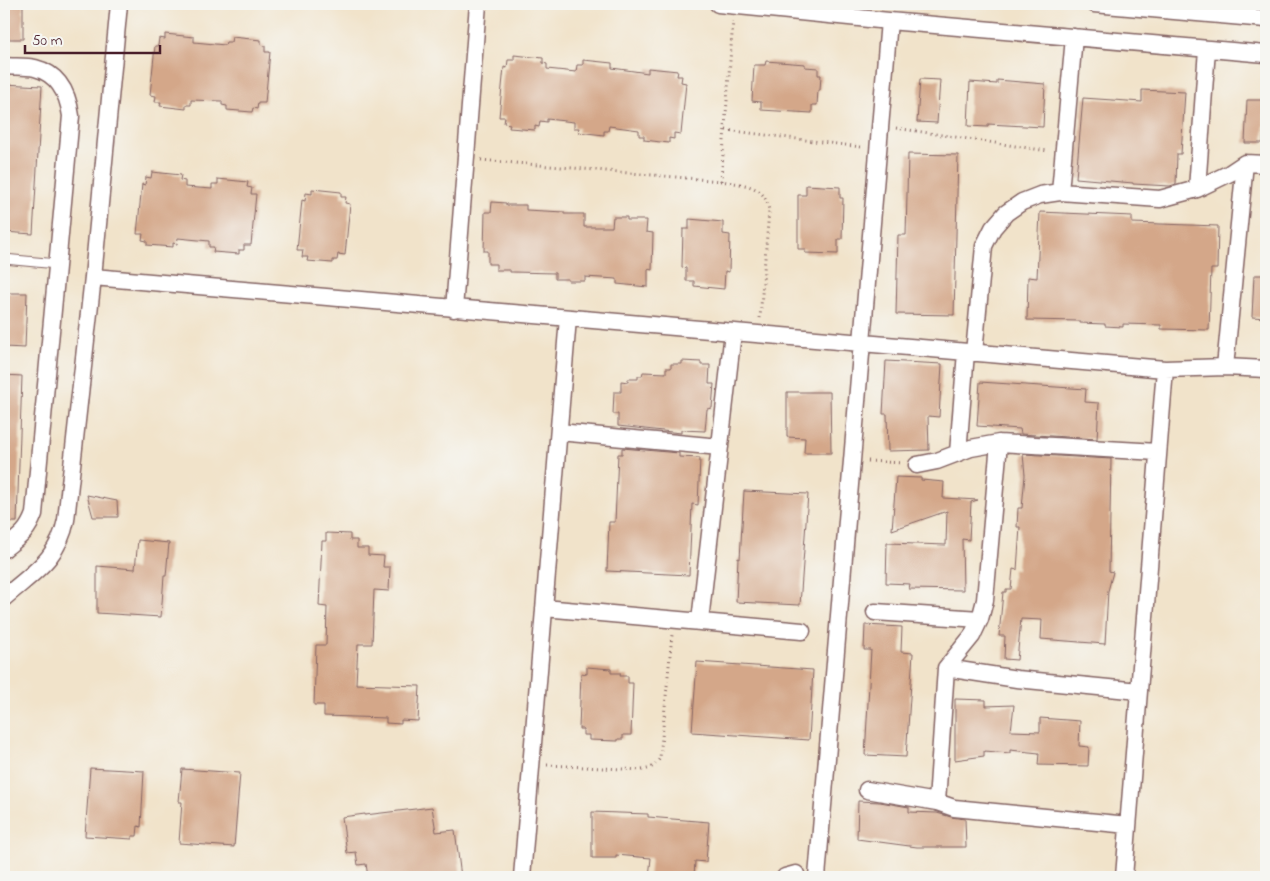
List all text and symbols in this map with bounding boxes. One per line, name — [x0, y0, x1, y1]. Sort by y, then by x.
scale bar — [25, 22, 160, 54]
text: 50 m — [32, 30, 63, 52]

